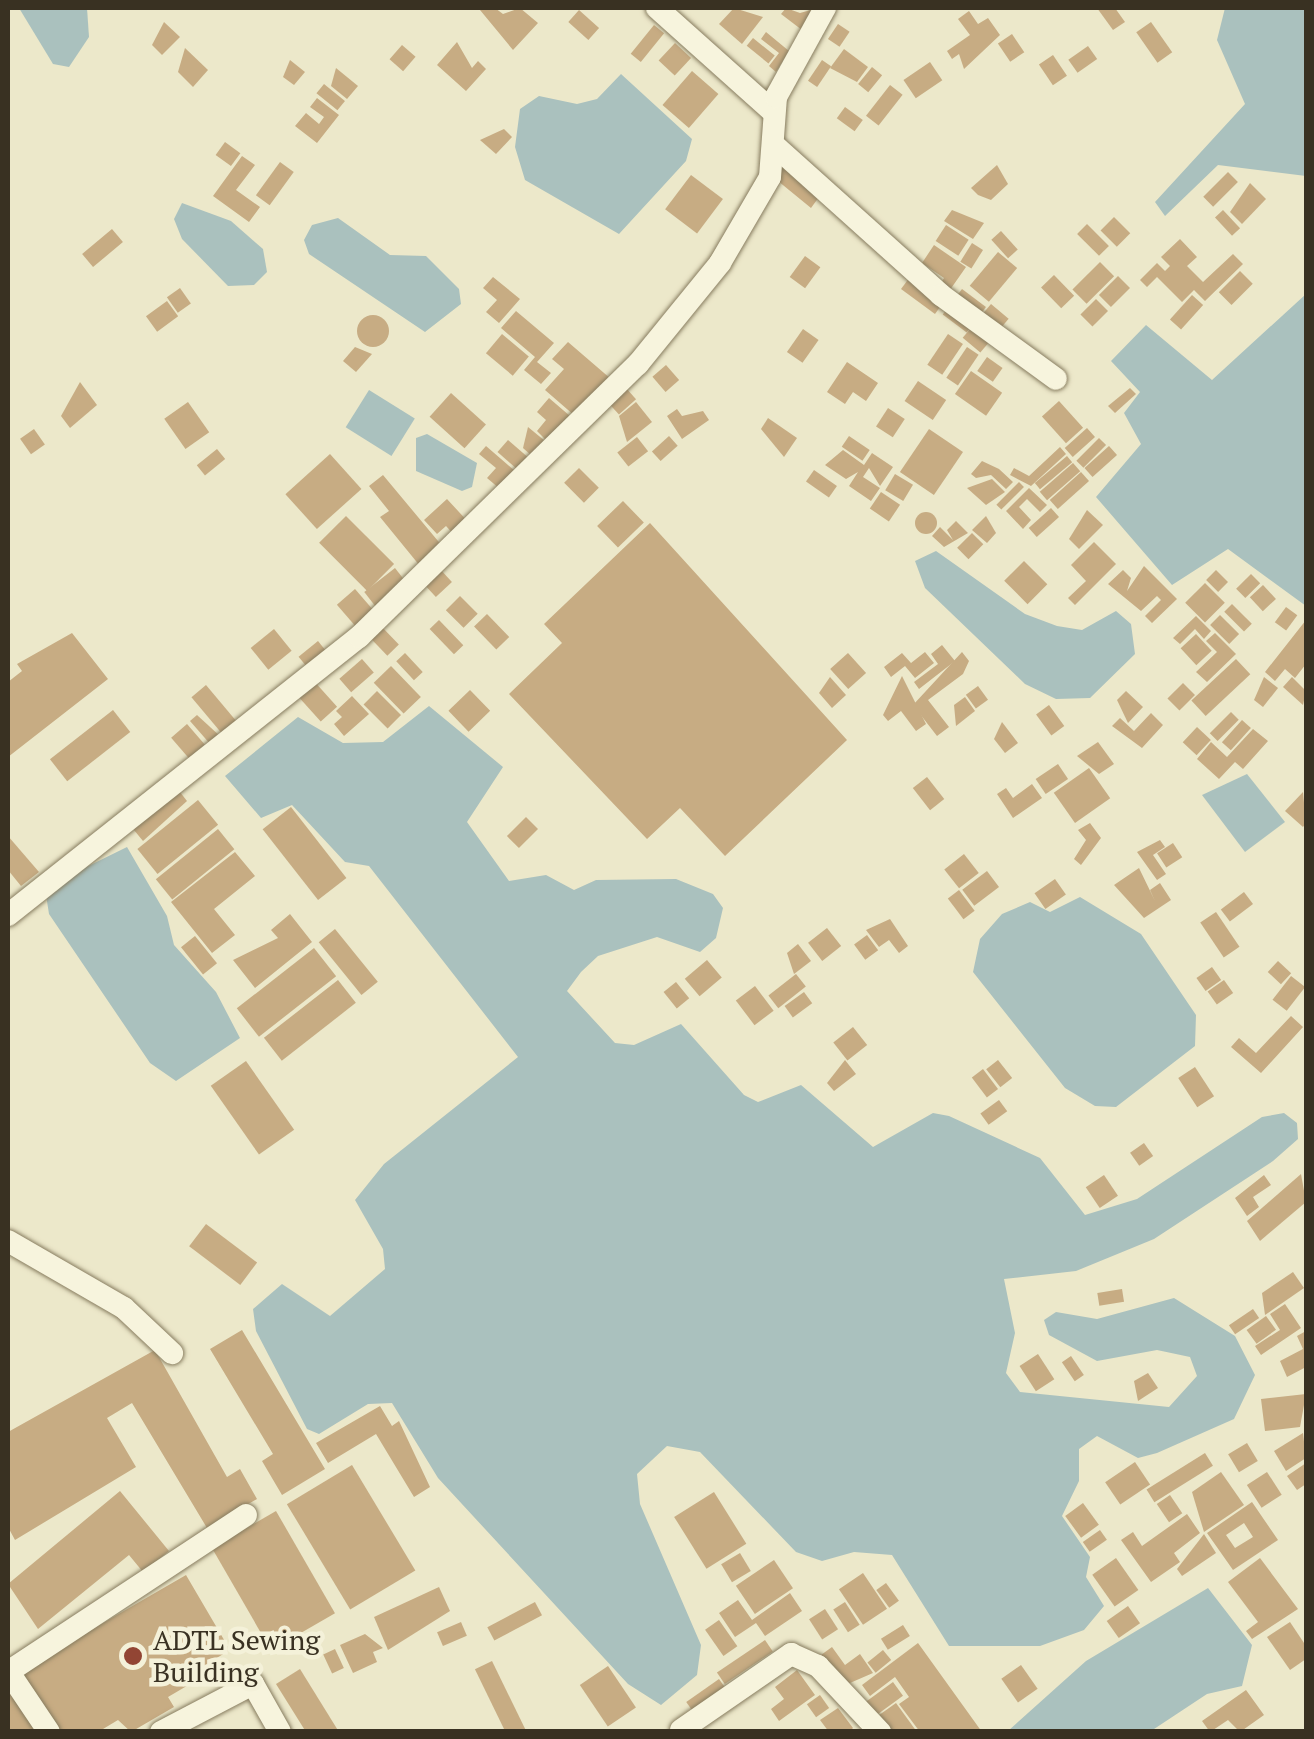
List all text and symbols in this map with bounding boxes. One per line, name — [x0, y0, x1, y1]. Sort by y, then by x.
place label: ADTL Sewing Building — [153, 1623, 320, 1689]
marker: ADTL Sewing Building — [122, 1645, 144, 1667]

